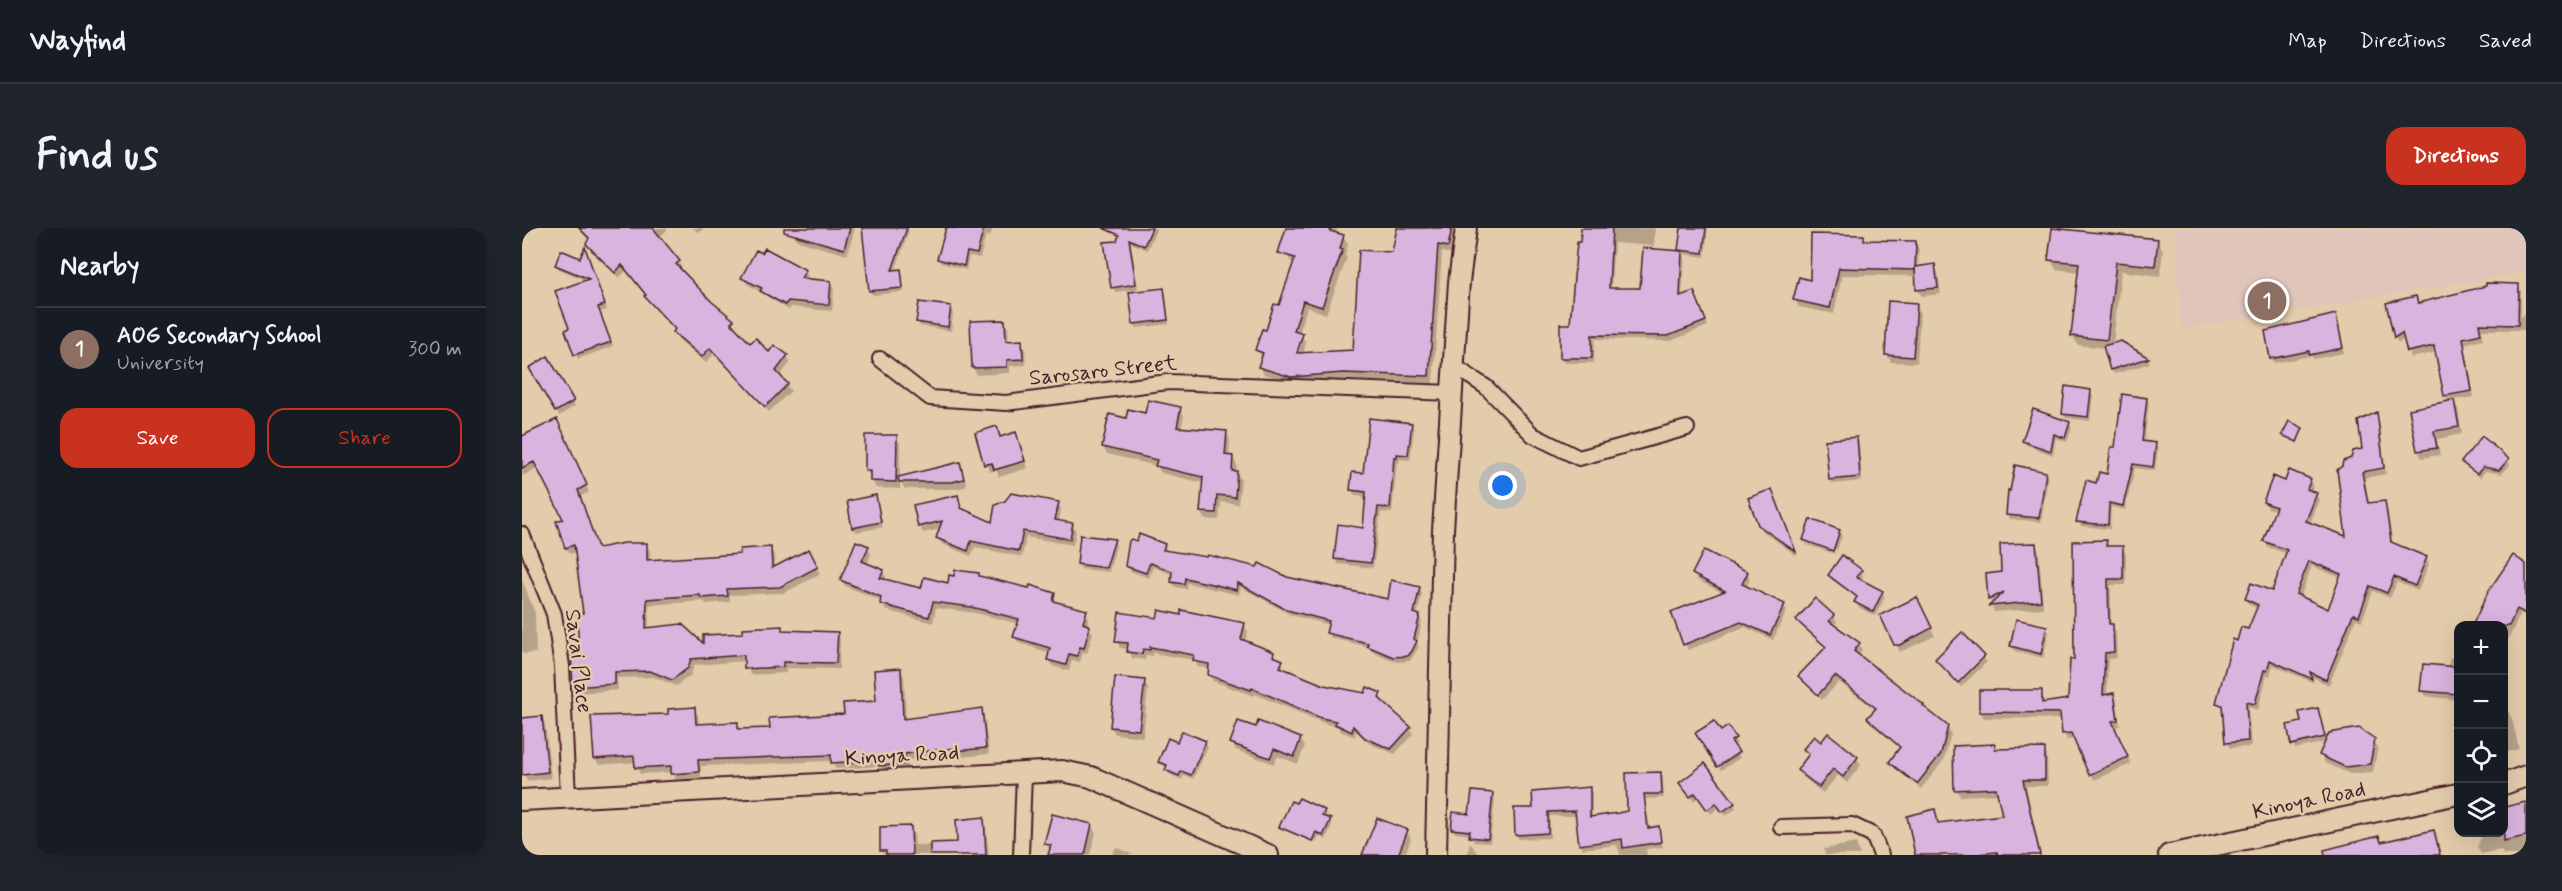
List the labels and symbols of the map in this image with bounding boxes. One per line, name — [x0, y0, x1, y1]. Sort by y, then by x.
pin: 1 — [2248, 278, 2286, 324]
street label: Sarosaro Street — [1028, 349, 1178, 393]
your location — [1488, 471, 1517, 500]
street label: Savai Place — [558, 607, 598, 715]
street label: Kinoya Road — [844, 739, 960, 773]
street label: Kinoya Road — [2250, 775, 2368, 827]

